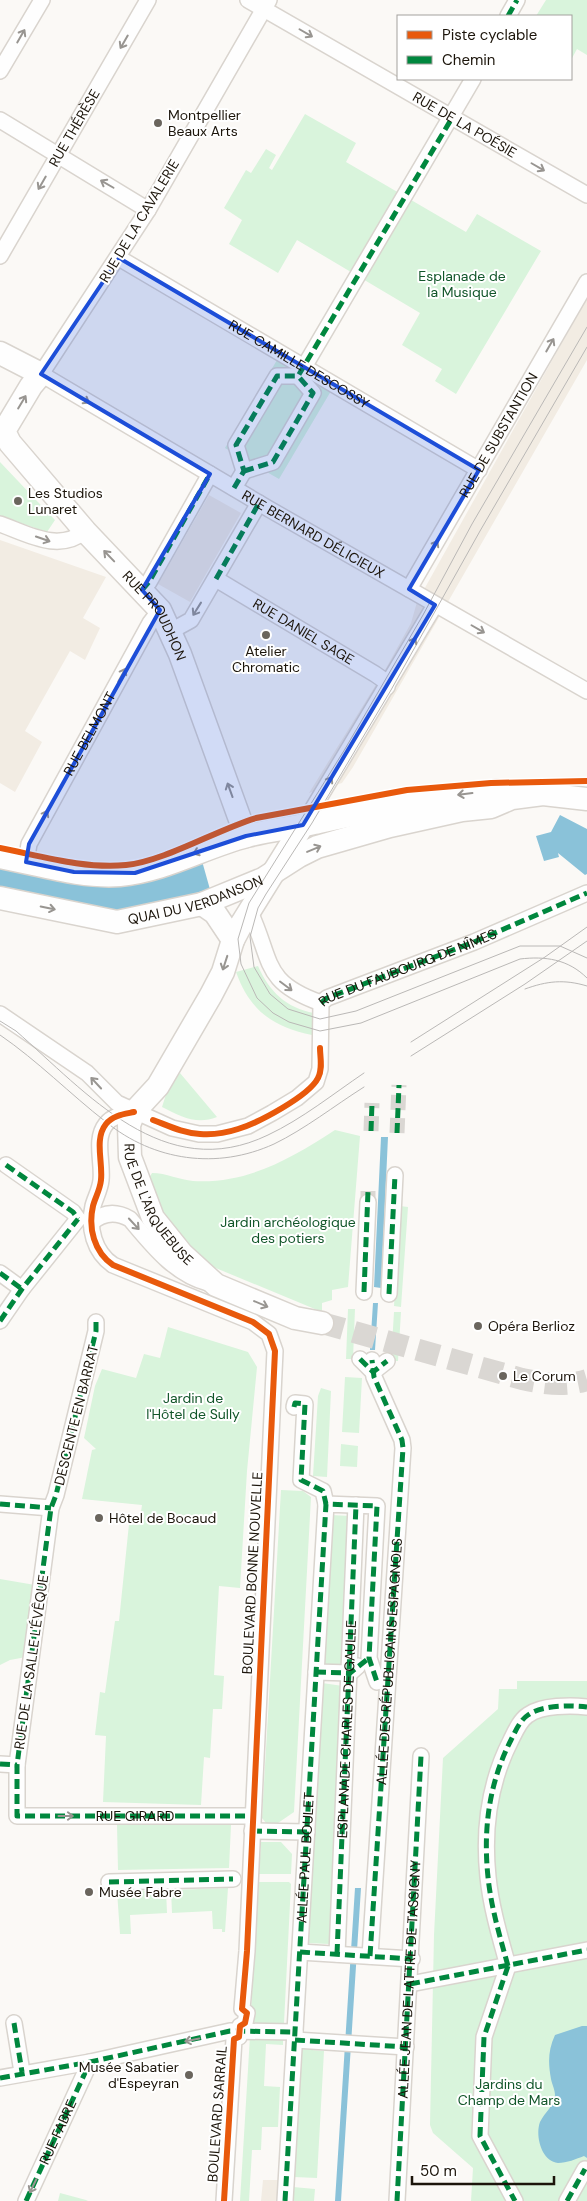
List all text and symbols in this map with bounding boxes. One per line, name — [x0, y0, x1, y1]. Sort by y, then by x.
legend — [397, 15, 572, 80]
text: Piste cyclable — [442, 25, 537, 45]
one-way arrow — [16, 29, 26, 43]
one-way arrow — [299, 29, 313, 39]
one-way arrow — [118, 35, 128, 49]
text: Chemin — [442, 50, 495, 70]
street label: RUE THÉRÈSE — [45, 86, 104, 170]
street label: RUE DE LA POÉSIE — [409, 88, 520, 162]
place label: Montpellier Beaux Arts — [168, 106, 241, 140]
marker: Montpellier Beaux Arts — [152, 117, 164, 129]
street label: RUE DE LA CAVALERIE — [95, 156, 183, 286]
one-way arrow — [530, 163, 545, 172]
one-way arrow — [37, 175, 47, 190]
one-way arrow — [100, 179, 114, 189]
park label: Esplanade de la Musique — [418, 267, 506, 301]
street label: RUE CAMILLE DESCOSSY — [225, 316, 373, 412]
one-way arrow — [546, 339, 556, 353]
street label: RUE DE SUBSTANTION — [455, 369, 542, 501]
one-way arrow — [17, 395, 27, 409]
one-way arrow — [76, 395, 90, 405]
place label: Les Studios Lunaret — [28, 484, 103, 518]
street label: RUE BERNARD DÉLICIEUX — [239, 486, 388, 582]
marker: Les Studios Lunaret — [12, 495, 24, 507]
one-way arrow — [35, 535, 50, 544]
one-way arrow — [430, 540, 440, 554]
one-way arrow — [103, 550, 115, 562]
street label: RUE PROUDHON — [118, 567, 191, 663]
street label: RUE DANIEL SAGE — [250, 594, 358, 669]
one-way arrow — [192, 602, 202, 616]
one-way arrow — [470, 624, 485, 634]
marker: Atelier Chromatic — [260, 629, 272, 641]
one-way arrow — [408, 638, 418, 652]
place label: Atelier Chromatic — [232, 642, 300, 676]
one-way arrow — [117, 668, 127, 682]
street label: RUE BELMONT — [59, 688, 120, 779]
one-way arrow — [323, 776, 333, 790]
one-way arrow — [225, 783, 234, 798]
one-way arrow — [457, 790, 473, 800]
one-way arrow — [39, 810, 49, 825]
one-way arrow — [306, 844, 321, 854]
one-way arrow — [193, 847, 208, 856]
street label: QUAI DU VERDANSON — [126, 871, 266, 928]
one-way arrow — [39, 904, 55, 913]
street label: RUE DU FAUBOURG DE NÎMES — [315, 924, 499, 1010]
one-way arrow — [220, 955, 230, 971]
one-way arrow — [279, 980, 292, 991]
one-way arrow — [90, 1076, 102, 1089]
street label: RUE DE L'ARQUEBUSE — [121, 1143, 197, 1269]
park label: Jardin archéologique des potiers — [220, 1213, 356, 1247]
one-way arrow — [128, 1218, 140, 1230]
one-way arrow — [253, 1299, 268, 1309]
place label: Opéra Berlioz — [488, 1317, 575, 1335]
marker: Opéra Berlioz — [472, 1320, 484, 1332]
street label: DESCENTE EN BARRAT — [50, 1343, 102, 1487]
place label: Le Corum — [513, 1367, 576, 1385]
marker: Le Corum — [497, 1370, 509, 1382]
park label: Jardin de l'Hôtel de Sully — [146, 1389, 240, 1423]
street label: BOULEVARD BONNE NOUVELLE — [238, 1471, 266, 1675]
place label: Hôtel de Bocaud — [109, 1509, 216, 1527]
marker: Hôtel de Bocaud — [93, 1512, 105, 1524]
street label: ALLÉE DES RÉPUBLICAINS ESPAGNOLS — [372, 1537, 406, 1786]
street label: RUE DE LA SALLE L'ÉVÊQUE — [10, 1573, 52, 1751]
street label: ESPLANADE CHARLES DE GAULLE — [333, 1620, 360, 1839]
street label: ALLÉE PAUL BOULET — [292, 1791, 318, 1924]
street label: RUE GIRARD — [96, 1807, 174, 1825]
one-way arrow — [58, 1811, 74, 1821]
street label: ALLÉE JEAN DE LATTRE DE TASSIGNY — [394, 1859, 424, 2099]
place label: Musée Fabre — [99, 1883, 182, 1901]
marker: Musée Fabre — [83, 1886, 95, 1898]
one-way arrow — [184, 2035, 200, 2045]
street label: BOULEVARD SARRAIL — [203, 2045, 231, 2183]
place label: Musée Sabatier d'Espeyran — [79, 2058, 179, 2092]
marker: Musée Sabatier d'Espeyran — [183, 2069, 195, 2081]
park label: Jardins du Champ de Mars — [458, 2075, 560, 2109]
street label: RUE FABRE — [35, 2096, 81, 2167]
scale bar — [412, 2154, 554, 2186]
text: 50 m — [420, 2161, 457, 2181]
one-way arrow — [28, 2178, 38, 2193]

